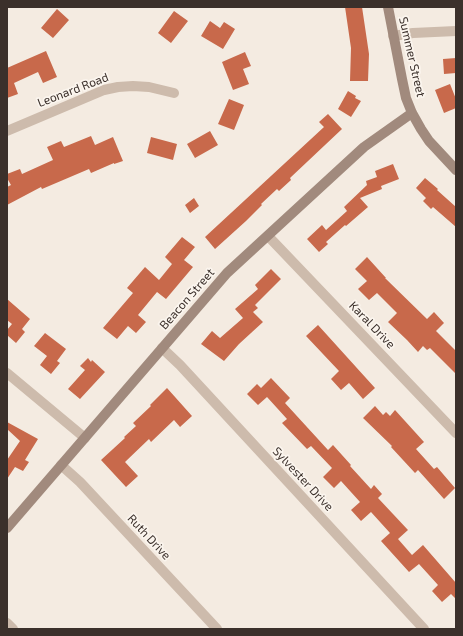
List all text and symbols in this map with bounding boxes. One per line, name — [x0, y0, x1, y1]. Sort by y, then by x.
street label: Summer Street — [396, 15, 428, 99]
street label: Leonard Road — [35, 70, 111, 110]
street label: Beacon Street — [157, 266, 217, 332]
street label: Karal Drive — [346, 298, 398, 352]
street label: Sylvester Drive — [270, 444, 336, 514]
street label: Ruth Drive — [124, 511, 174, 563]

